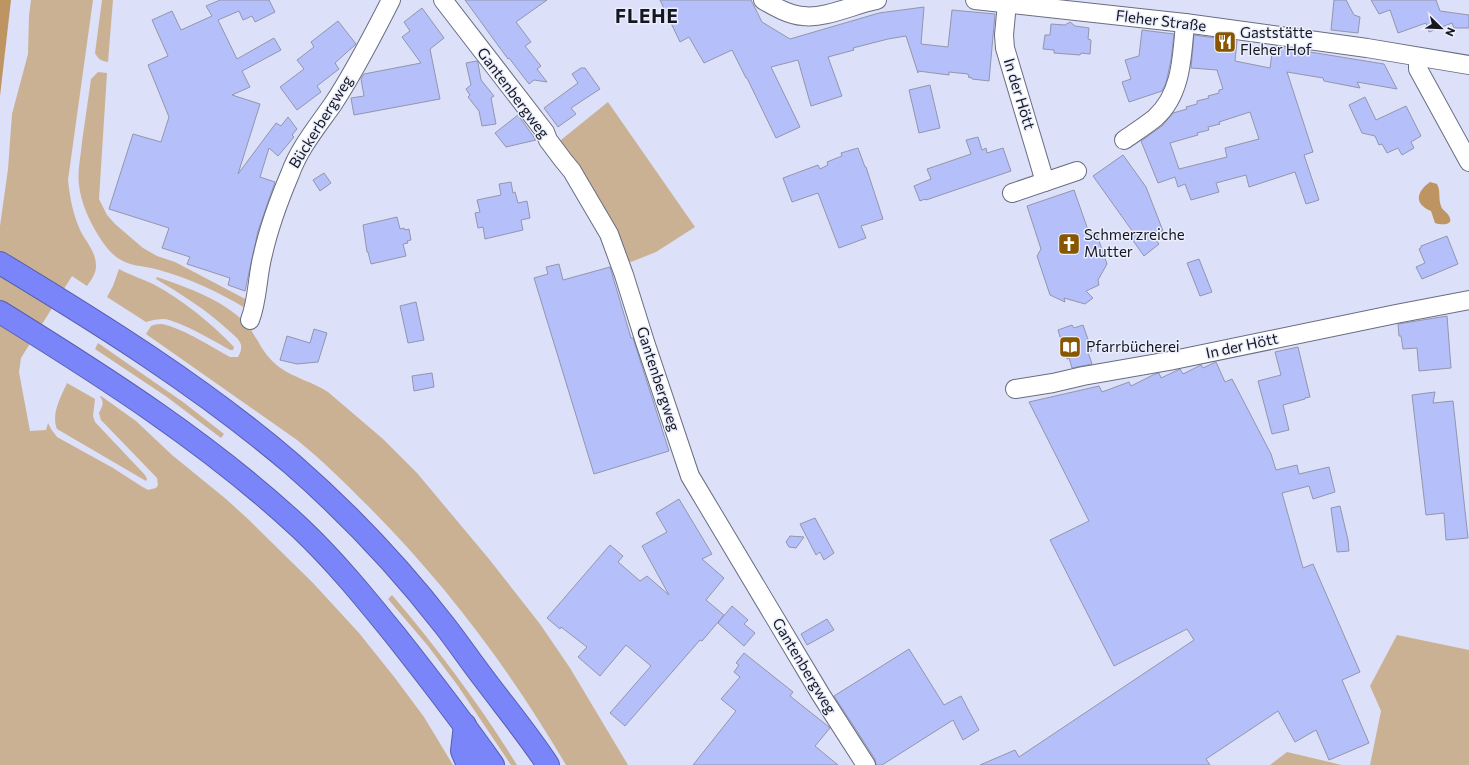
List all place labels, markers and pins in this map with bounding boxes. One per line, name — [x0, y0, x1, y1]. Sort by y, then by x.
place label: Gaststätte Fleher Hof — [1240, 23, 1313, 58]
restaurant icon: Gaststätte Fleher Hof — [1212, 29, 1238, 55]
place label: Schmerzreiche Mutter — [1084, 225, 1185, 260]
church icon: Schmerzreiche Mutter — [1056, 231, 1082, 257]
library icon: Pfarrbücherei — [1057, 334, 1083, 360]
place label: Pfarrbücherei — [1086, 337, 1180, 355]

